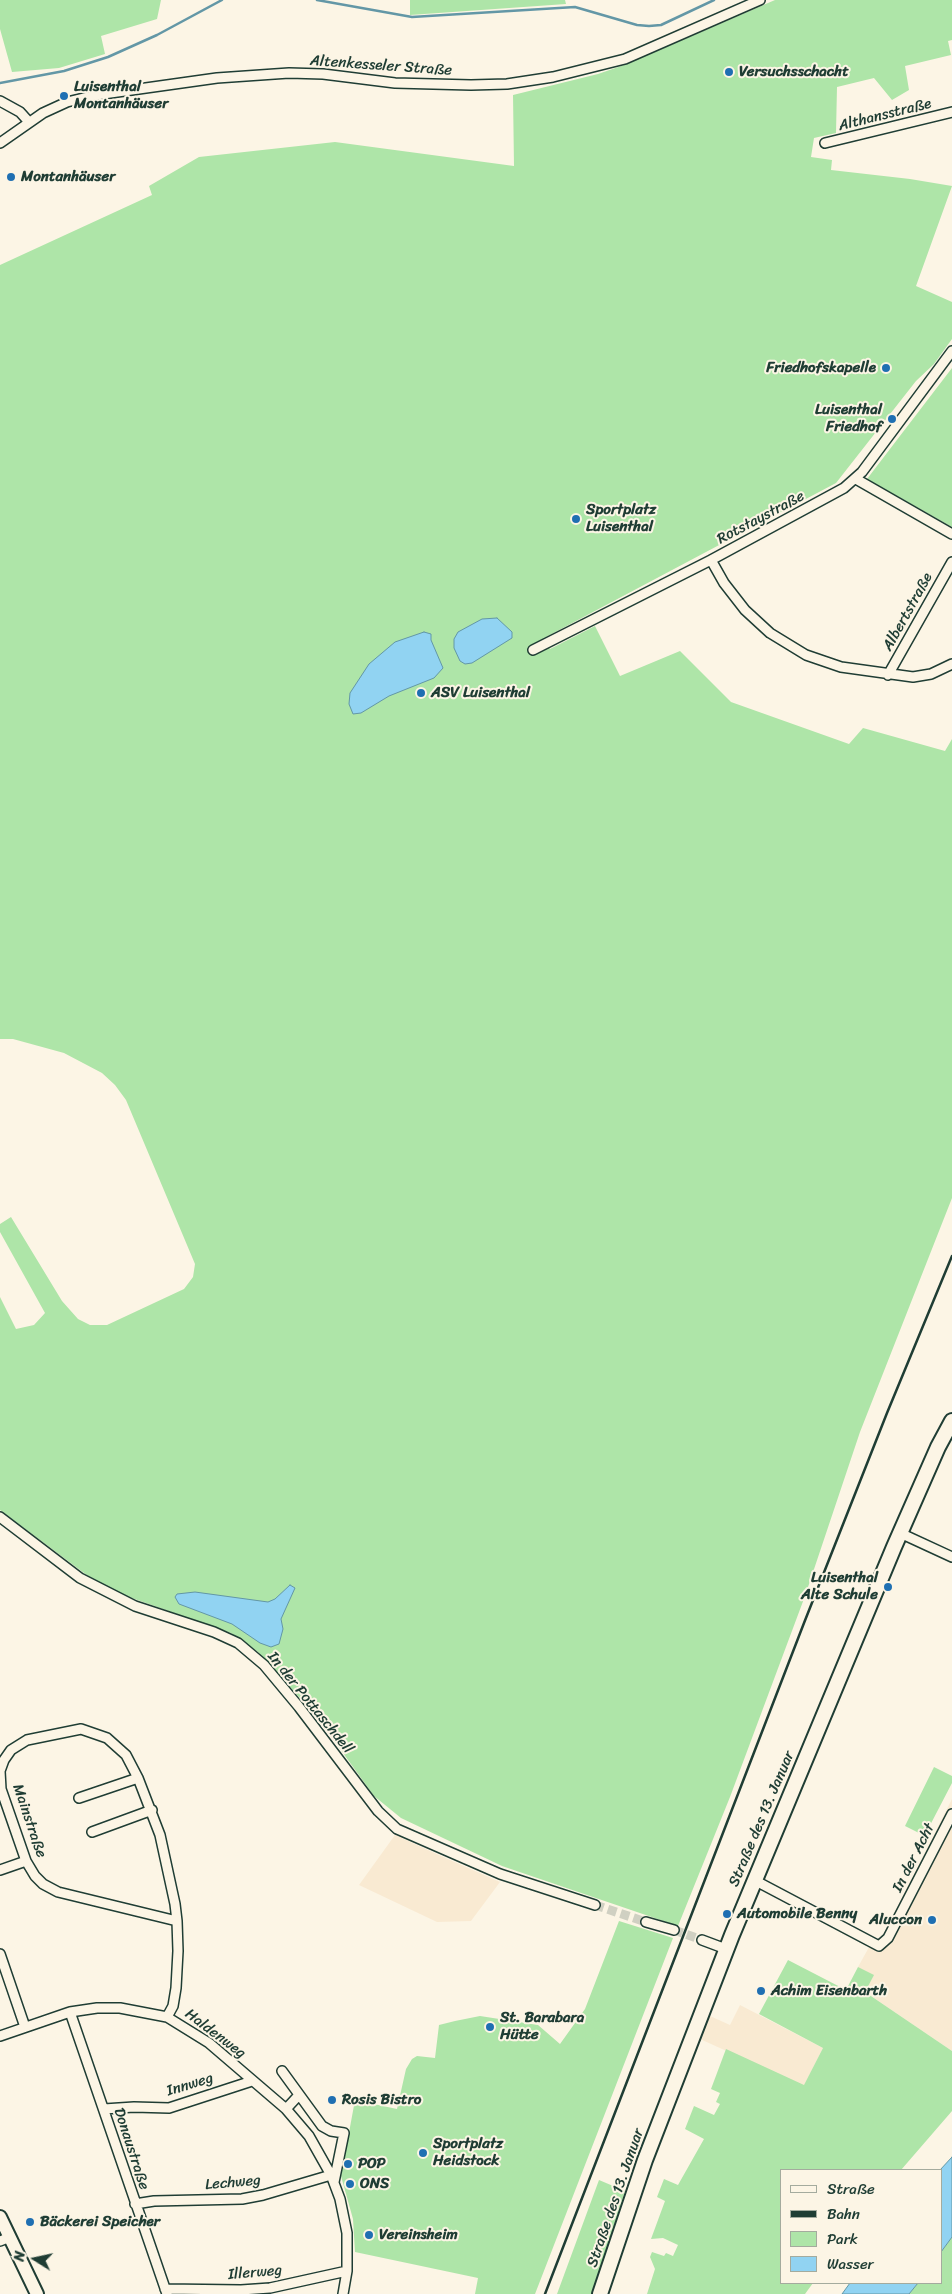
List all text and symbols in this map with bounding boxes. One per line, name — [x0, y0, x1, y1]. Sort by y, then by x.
street label: Altenkesseler Straße — [309, 52, 453, 80]
place label: Versuchsschacht — [739, 63, 849, 81]
marker: Versuchsschacht — [723, 66, 735, 78]
place label: Luisenthal Montanhäuser — [74, 78, 168, 113]
marker: Luisenthal Montanhäuser — [58, 90, 70, 102]
street label: Althansstraße — [837, 95, 933, 135]
place label: Montanhäuser — [21, 168, 115, 186]
marker: Montanhäuser — [5, 171, 17, 183]
place label: Friedhofskapelle — [766, 359, 876, 377]
marker: Friedhofskapelle — [880, 362, 892, 374]
place label: Luisenthal Friedhof — [815, 401, 882, 436]
marker: Luisenthal Friedhof — [886, 413, 898, 425]
street label: Rotstaystraße — [714, 487, 808, 549]
place label: Sportplatz Luisenthal — [586, 501, 656, 536]
marker: Sportplatz Luisenthal — [570, 513, 582, 525]
street label: Albertstraße — [879, 570, 937, 654]
place label: ASV Luisenthal — [431, 684, 530, 702]
marker: ASV Luisenthal — [415, 687, 427, 699]
place label: Luisenthal Alte Schule — [801, 1569, 878, 1604]
marker: Luisenthal Alte Schule — [882, 1581, 894, 1593]
street label: In der Pottaschdell — [263, 1648, 357, 1758]
street label: Straße des 13. Januar — [725, 1749, 799, 1889]
street label: Mainstraße — [8, 1782, 50, 1860]
street label: In der Acht — [889, 1821, 939, 1895]
place label: Automobile Benny — [737, 1905, 857, 1923]
marker: Automobile Benny — [721, 1908, 733, 1920]
place label: Aluccon — [869, 1911, 922, 1929]
marker: Aluccon — [926, 1914, 938, 1926]
place label: Achim Eisenbarth — [771, 1982, 887, 2000]
marker: Achim Eisenbarth — [755, 1985, 767, 1997]
street label: Haldenweg — [181, 2005, 249, 2063]
place label: St. Barabara Hütte — [500, 2009, 584, 2044]
marker: St. Barabara Hütte — [484, 2021, 496, 2033]
street label: Innweg — [165, 2069, 215, 2101]
place label: Rosis Bistro — [342, 2091, 421, 2109]
marker: Rosis Bistro — [326, 2094, 338, 2106]
street label: Donaustraße — [109, 2106, 153, 2192]
street label: Straße des 13. Januar — [584, 2126, 648, 2270]
place label: Sportplatz Heidstock — [433, 2135, 503, 2170]
marker: Sportplatz Heidstock — [417, 2147, 429, 2159]
place label: POP — [358, 2155, 386, 2173]
marker: POP — [342, 2158, 354, 2170]
legend — [780, 2169, 942, 2284]
street label: Lechweg — [205, 2172, 261, 2194]
place label: ONS — [360, 2175, 390, 2193]
text: Straße — [827, 2176, 875, 2202]
marker: ONS — [344, 2178, 356, 2190]
text: Bahn — [827, 2201, 860, 2227]
place label: Bäckerei Speicher — [40, 2213, 160, 2231]
marker: Bäckerei Speicher — [24, 2216, 36, 2228]
place label: Vereinsheim — [379, 2226, 458, 2244]
text: Park — [827, 2226, 858, 2252]
marker: Vereinsheim — [363, 2229, 375, 2241]
north arrow — [10, 2234, 60, 2284]
text: N — [7, 2249, 33, 2263]
text: Wasser — [827, 2251, 874, 2277]
street label: Illerweg — [227, 2262, 283, 2284]

